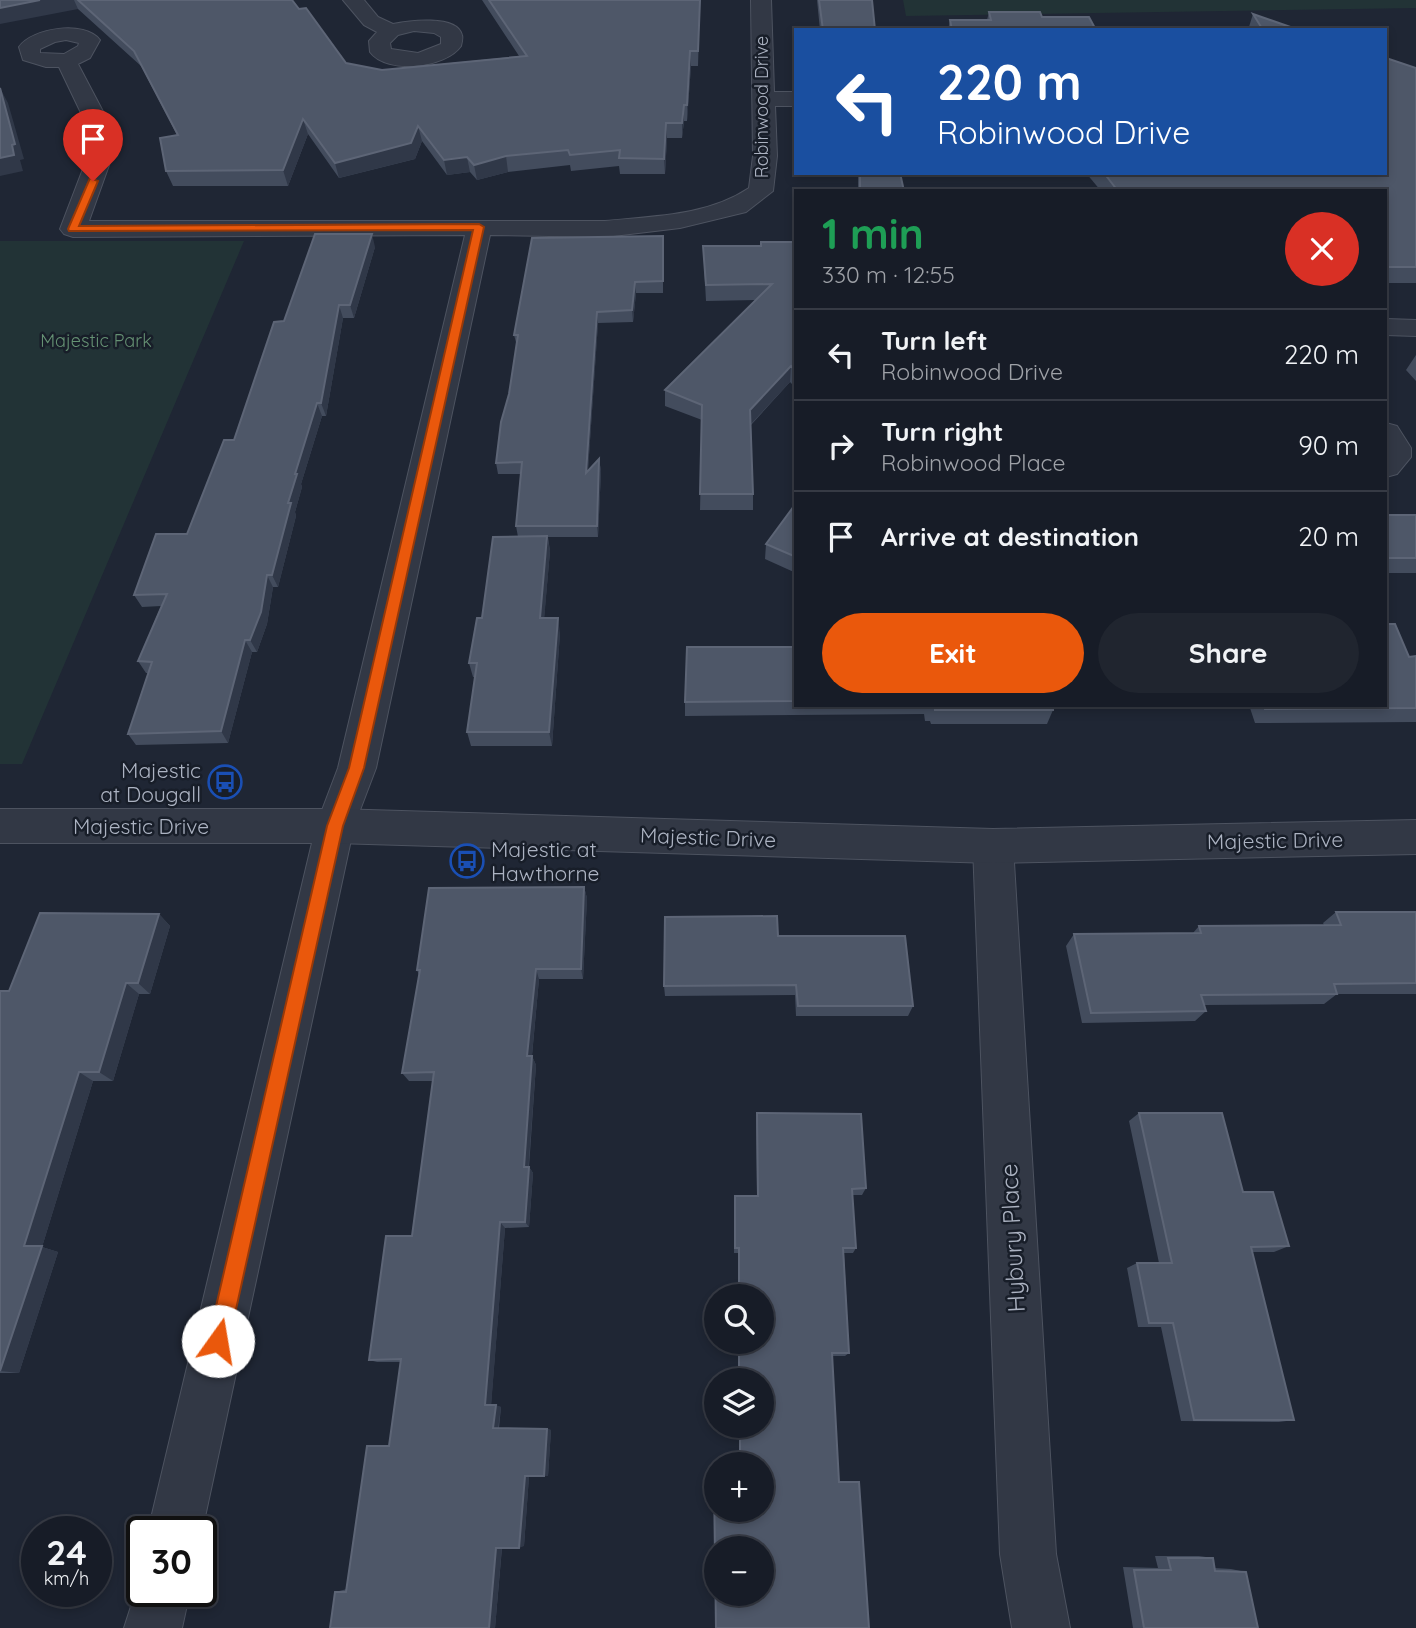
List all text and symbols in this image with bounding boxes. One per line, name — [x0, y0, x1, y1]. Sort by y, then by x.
street label: Robinwood Drive — [750, 36, 773, 178]
text: 220 m — [937, 51, 1082, 112]
icon: left — [822, 56, 913, 147]
pin — [63, 109, 123, 181]
text: Robinwood Drive — [937, 112, 1190, 152]
icon: arrive — [74, 120, 112, 158]
text: 1 min — [822, 207, 924, 260]
button: close — [1285, 212, 1359, 286]
text: 330 m · 12:55 — [822, 260, 955, 289]
text: Turn left — [881, 324, 988, 357]
park label: Majestic Park — [40, 329, 152, 352]
icon: left — [822, 336, 860, 374]
text: 220 m — [1284, 338, 1359, 371]
text: Robinwood Drive — [881, 357, 1063, 386]
text: Turn right — [881, 415, 1003, 448]
icon: right — [822, 427, 860, 465]
text: 90 m — [1298, 429, 1359, 462]
text: Robinwood Place — [881, 448, 1065, 477]
icon: arrive — [822, 518, 860, 556]
text: Arrive at destination — [881, 520, 1139, 553]
text: 20 m — [1298, 520, 1359, 553]
button: Exit — [822, 613, 1084, 693]
button: Share — [1098, 613, 1359, 693]
place label: Majestic at Dougall — [100, 757, 201, 807]
bus stop icon: Majestic at Dougall — [206, 763, 244, 801]
street label: Majestic Drive — [73, 813, 209, 839]
street label: Majestic Drive — [639, 822, 777, 852]
street label: Majestic Drive — [1207, 826, 1343, 854]
place label: Majestic at Hawthorne — [491, 836, 599, 886]
bus stop icon: Majestic at Hawthorne — [448, 842, 486, 880]
street label: Hybury Place — [993, 1163, 1031, 1313]
map controls — [704, 1284, 774, 1606]
button: search — [704, 1284, 774, 1354]
position arrow — [181, 1304, 255, 1378]
button: layers — [704, 1368, 774, 1438]
button: + — [704, 1452, 774, 1522]
speed limit sign: 30 — [126, 1516, 217, 1607]
text: 24 — [46, 1530, 87, 1574]
button: − — [704, 1536, 774, 1606]
text: km/h — [44, 1567, 89, 1590]

